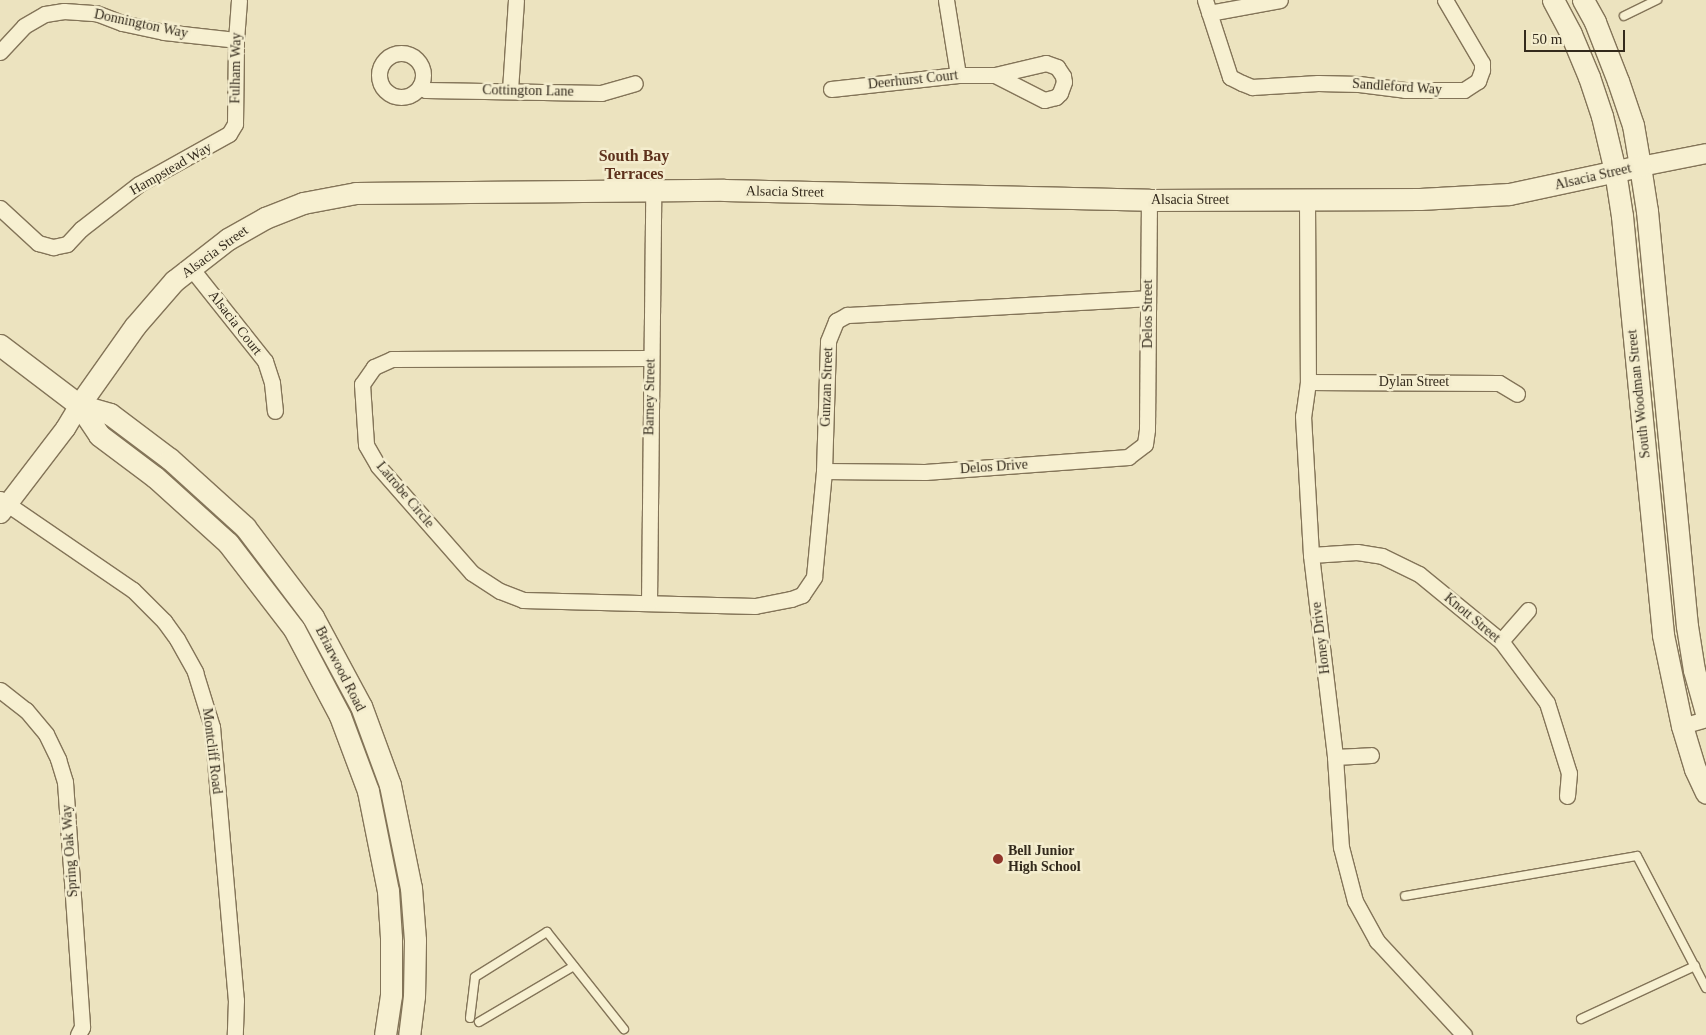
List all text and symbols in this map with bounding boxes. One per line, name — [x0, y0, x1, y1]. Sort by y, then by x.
street label: Donnington Way — [92, 6, 190, 42]
scale bar — [1526, 20, 1627, 52]
text: 50 m — [1532, 31, 1562, 47]
street label: Fulham Way — [227, 32, 245, 104]
street label: Deerhurst Court — [867, 67, 959, 93]
street label: Sandleford Way — [1351, 75, 1443, 99]
street label: Cottington Lane — [482, 82, 574, 100]
street label: Hampstead Way — [127, 139, 215, 199]
district label: South Bay Terraces — [599, 146, 669, 184]
street label: Alsacia Street — [1553, 160, 1633, 194]
street label: Alsacia Street — [746, 183, 824, 201]
street label: Alsacia Street — [1151, 192, 1229, 208]
street label: Alsacia Street — [178, 222, 252, 282]
street label: Delos Street — [1140, 280, 1156, 348]
street label: Alsacia Court — [205, 287, 265, 359]
street label: South Woodman Street — [1624, 329, 1654, 459]
street label: Gunzan Street — [817, 347, 837, 427]
street label: Barney Street — [641, 359, 659, 435]
street label: Dylan Street — [1379, 374, 1449, 390]
street label: Delos Drive — [959, 456, 1029, 478]
street label: Latrobe Circle — [372, 458, 438, 532]
street label: Knott Street — [1441, 590, 1503, 646]
street label: Honey Drive — [1308, 601, 1334, 675]
street label: Briarwood Road — [311, 624, 369, 714]
street label: Montcliff Road — [198, 707, 226, 795]
street label: Spring Oak Way — [58, 804, 82, 898]
place label: Bell Junior High School — [1008, 843, 1081, 876]
marker: Bell Junior High School — [992, 853, 1004, 865]

